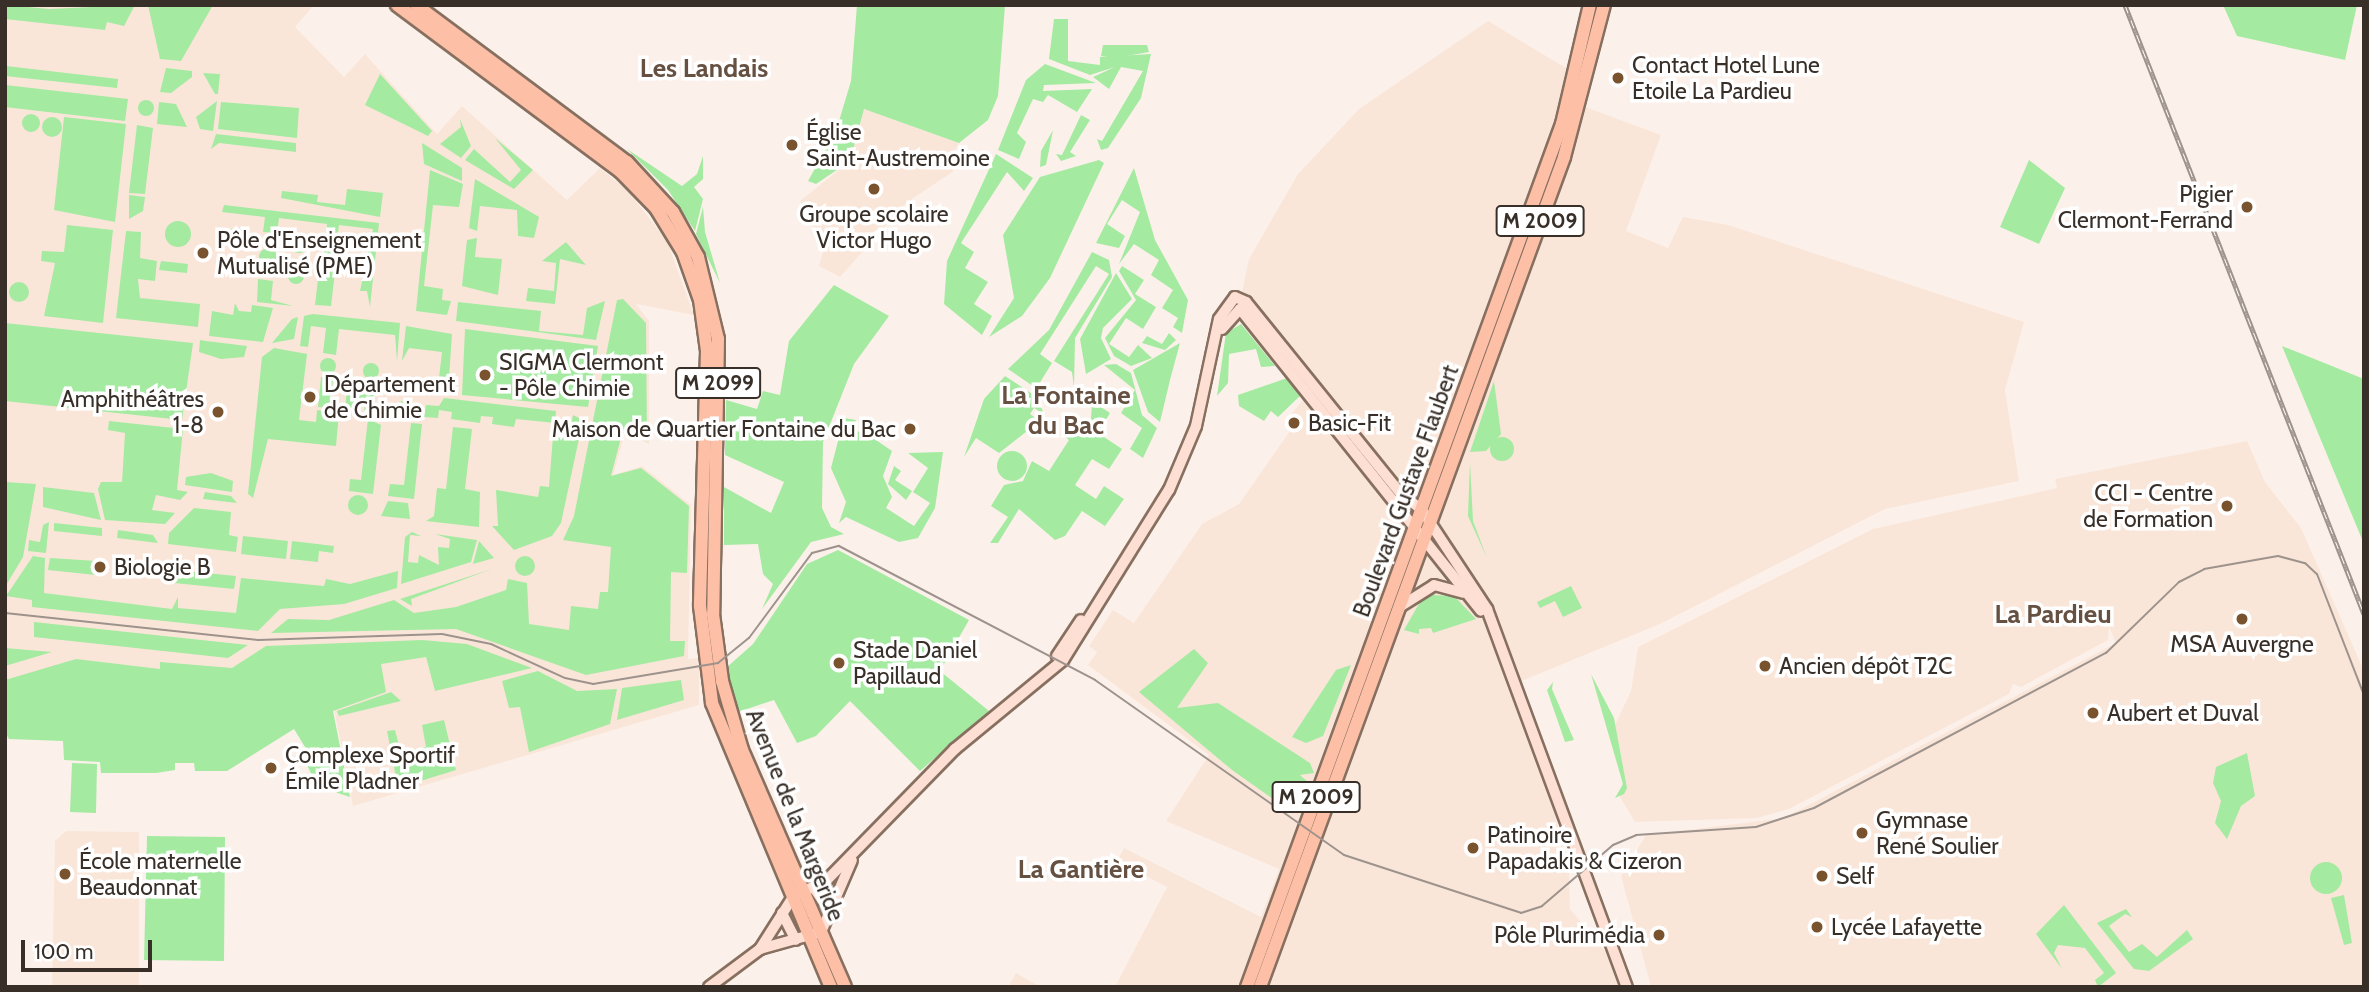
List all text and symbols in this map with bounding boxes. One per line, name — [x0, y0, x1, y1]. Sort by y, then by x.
place label: Contact Hotel Lune Etoile La Pardieu — [1632, 51, 1820, 105]
district label: Les Landais — [640, 53, 768, 85]
marker: Contact Hotel Lune Etoile La Pardieu — [1610, 70, 1626, 86]
place label: Église Saint-Austremoine — [806, 118, 990, 172]
marker: Église Saint-Austremoine — [784, 137, 800, 153]
place label: Pigier Clermont-Ferrand — [2058, 180, 2233, 234]
marker: Groupe scolaire Victor Hugo — [866, 181, 882, 197]
marker: Pigier Clermont-Ferrand — [2239, 199, 2255, 215]
place label: Groupe scolaire Victor Hugo — [799, 200, 949, 254]
road number: M 2009 — [1494, 204, 1586, 238]
place label: Pôle d'Enseignement Mutualisé (PME) — [217, 226, 422, 280]
marker: Pôle d'Enseignement Mutualisé (PME) — [195, 245, 211, 261]
place label: SIGMA Clermont - Pôle Chimie — [499, 348, 664, 402]
street label: Boulevard Gustave Flaubert — [1348, 361, 1464, 621]
road number: M 2099 — [674, 366, 762, 400]
marker: SIGMA Clermont - Pôle Chimie — [477, 367, 493, 383]
place label: Département de Chimie — [324, 370, 455, 424]
district label: La Fontaine du Bac — [1001, 380, 1131, 442]
place label: Amphithéâtres 1-8 — [61, 385, 204, 439]
marker: Département de Chimie — [302, 389, 318, 405]
marker: Amphithéâtres 1-8 — [210, 404, 226, 420]
place label: Basic-Fit — [1308, 409, 1391, 437]
place label: Maison de Quartier Fontaine du Bac — [552, 415, 896, 443]
marker: Basic-Fit — [1286, 415, 1302, 431]
marker: Maison de Quartier Fontaine du Bac — [902, 421, 918, 437]
place label: CCI - Centre de Formation — [2083, 479, 2213, 533]
marker: CCI - Centre de Formation — [2219, 498, 2235, 514]
place label: Biologie B — [114, 553, 211, 581]
marker: Biologie B — [92, 559, 108, 575]
district label: La Pardieu — [1994, 599, 2112, 631]
marker: MSA Auvergne — [2234, 611, 2250, 627]
place label: MSA Auvergne — [2170, 630, 2314, 658]
place label: Stade Daniel Papillaud — [853, 636, 977, 690]
place label: Ancien dépôt T2C — [1779, 652, 1952, 680]
marker: Stade Daniel Papillaud — [831, 655, 847, 671]
marker: Ancien dépôt T2C — [1757, 658, 1773, 674]
place label: Aubert et Duval — [2107, 699, 2259, 727]
street label: Avenue de la Margeride — [740, 705, 850, 925]
marker: Aubert et Duval — [2085, 705, 2101, 721]
place label: Complexe Sportif Émile Pladner — [285, 741, 455, 795]
marker: Complexe Sportif Émile Pladner — [263, 760, 279, 776]
road number: M 2009 — [1270, 780, 1362, 814]
place label: Gymnase René Soulier — [1876, 806, 1998, 860]
place label: Patinoire Papadakis & Cizeron — [1487, 821, 1682, 875]
marker: Gymnase René Soulier — [1854, 825, 1870, 841]
marker: Patinoire Papadakis & Cizeron — [1465, 840, 1481, 856]
place label: École maternelle Beaudonnat — [79, 847, 241, 901]
district label: La Gantière — [1018, 854, 1144, 886]
place label: Self — [1836, 862, 1874, 890]
marker: École maternelle Beaudonnat — [57, 866, 73, 882]
marker: Self — [1814, 868, 1830, 884]
place label: Lycée Lafayette — [1831, 913, 1982, 941]
marker: Lycée Lafayette — [1809, 919, 1825, 935]
place label: Pôle Plurimédia — [1494, 921, 1645, 949]
scale bar — [24, 926, 156, 970]
marker: Pôle Plurimédia — [1651, 927, 1667, 943]
text: 100 m — [34, 939, 93, 964]

